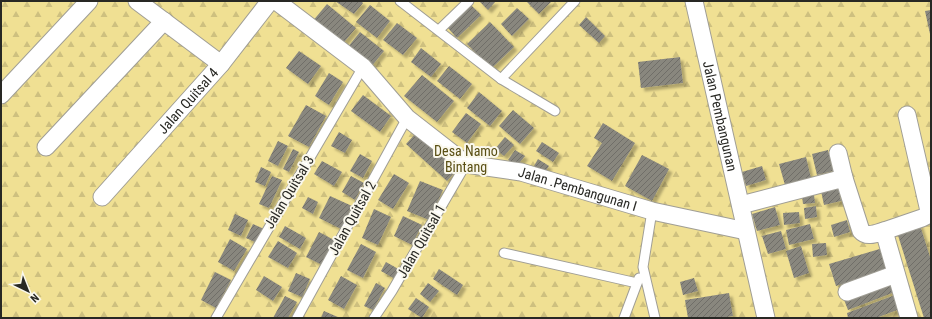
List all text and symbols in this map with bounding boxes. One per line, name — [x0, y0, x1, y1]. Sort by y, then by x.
street label: Jalan Pembangunan — [700, 59, 740, 173]
street label: Jalan Quitsal 4 — [155, 65, 222, 137]
park label: Desa Namo Bintang — [434, 143, 498, 175]
street label: Jalan Quitsal 3 — [261, 153, 317, 231]
street label: Jalan .Pembangunan I — [516, 164, 639, 214]
street label: Jalan Quitsal 2 — [325, 178, 379, 258]
street label: Jalan Quitsal 1 — [393, 201, 449, 281]
north arrow — [8, 271, 48, 311]
text: N — [27, 291, 41, 305]

